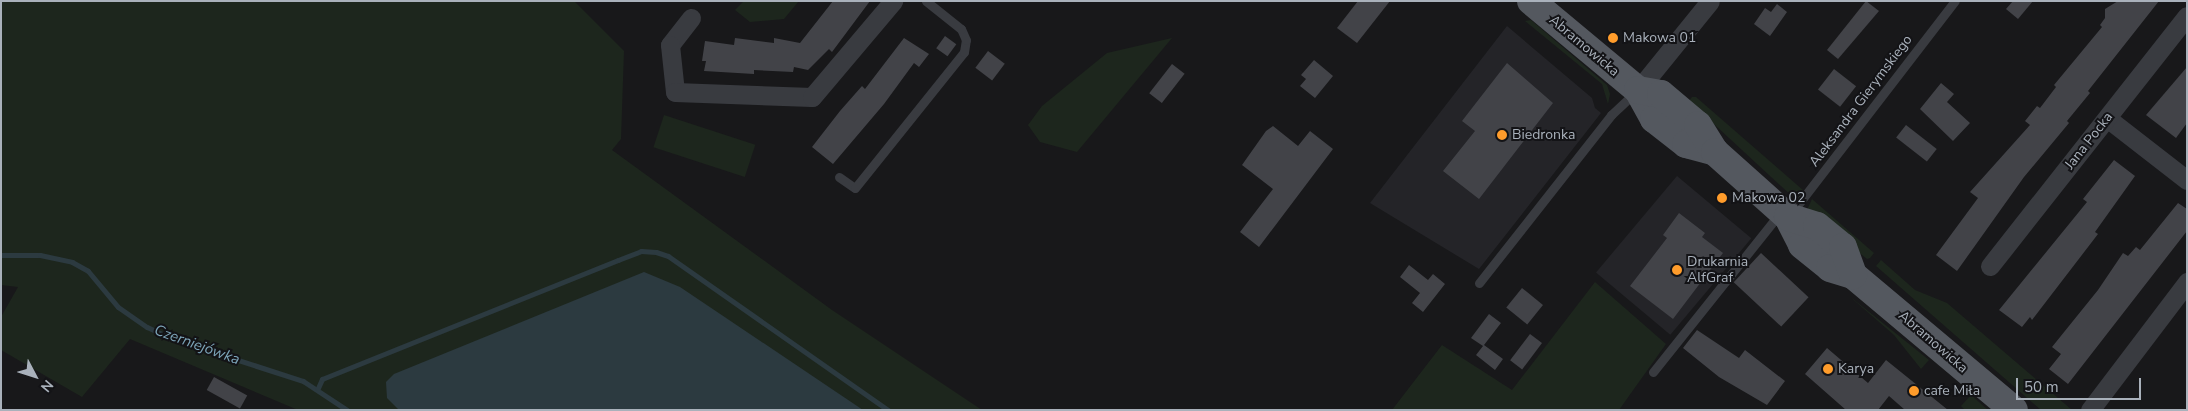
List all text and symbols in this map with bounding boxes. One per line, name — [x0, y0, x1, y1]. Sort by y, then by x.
street label: Abramowicka — [1546, 12, 1622, 80]
place label: Makowa 01 — [1623, 30, 1696, 46]
marker: Makowa 01 — [1607, 32, 1619, 44]
street label: Aleksandra Gierymskiego — [1806, 32, 1916, 170]
street label: Jana Pocka — [2061, 109, 2117, 173]
place label: Biedronka — [1512, 127, 1575, 143]
marker: Biedronka — [1496, 129, 1508, 141]
place label: Makowa 02 — [1732, 190, 1805, 206]
marker: Makowa 02 — [1716, 192, 1728, 204]
place label: Drukarnia AlfGraf — [1687, 254, 1748, 286]
marker: Drukarnia AlfGraf — [1671, 264, 1683, 276]
street label: Abramowicka — [1895, 307, 1971, 377]
water label: Czerniejówka — [152, 321, 242, 369]
north arrow — [10, 351, 60, 401]
place label: Karya — [1838, 361, 1874, 377]
marker: Karya — [1822, 363, 1834, 375]
scale bar — [2018, 368, 2143, 400]
text: N — [36, 376, 58, 396]
text: 50 m — [2024, 377, 2059, 397]
place label: cafe Miła — [1924, 383, 1980, 399]
marker: cafe Miła — [1908, 385, 1920, 397]

